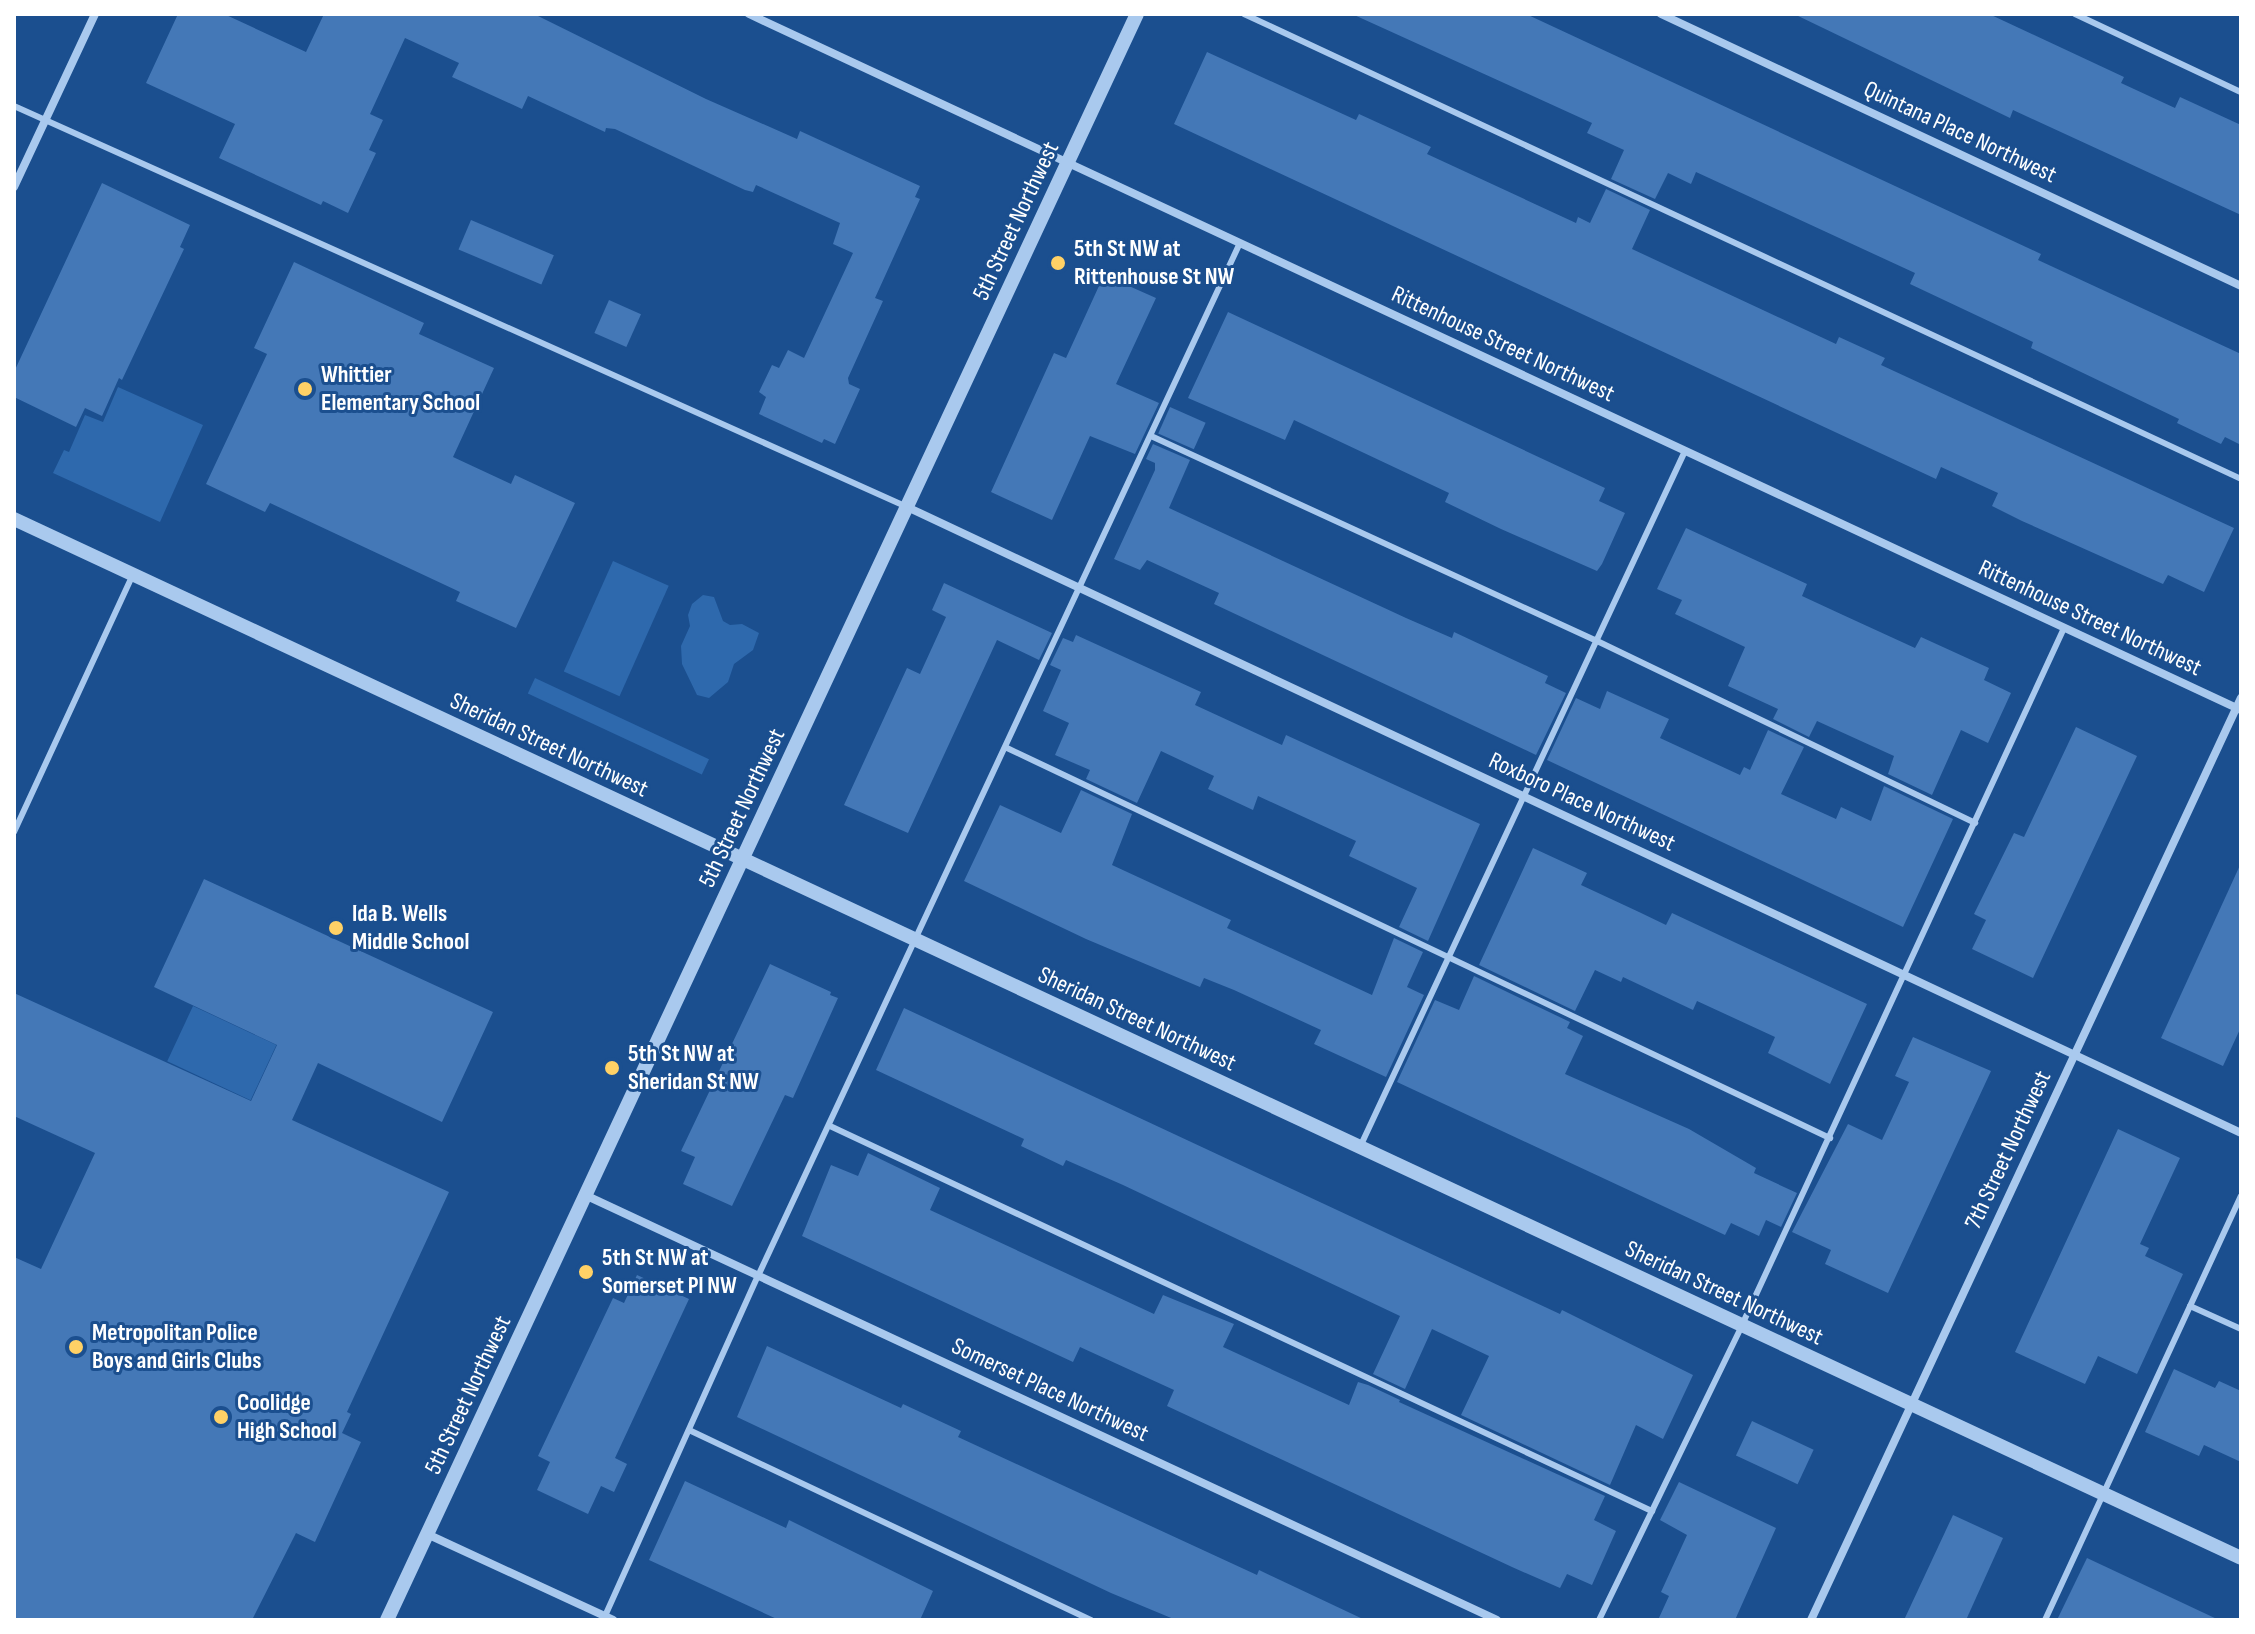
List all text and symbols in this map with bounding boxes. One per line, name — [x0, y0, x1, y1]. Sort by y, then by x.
street label: Quintana Place Northwest — [1859, 75, 2061, 189]
street label: 5th Street Northwest — [967, 137, 1065, 305]
place label: 5th St NW at Rittenhouse St NW — [1074, 235, 1234, 291]
marker: 5th St NW at Rittenhouse St NW — [1049, 254, 1067, 272]
street label: Rittenhouse Street Northwest — [1387, 280, 1619, 408]
place label: Whittier Elementary School — [321, 361, 480, 417]
marker: Whittier Elementary School — [296, 380, 314, 398]
street label: Rittenhouse Street Northwest — [1974, 554, 2206, 682]
street label: Sheridan Street Northwest — [445, 686, 653, 804]
street label: 5th Street Northwest — [693, 724, 791, 892]
street label: Roxboro Place Northwest — [1484, 746, 1680, 858]
place label: Ida B. Wells Middle School — [352, 900, 469, 956]
marker: Ida B. Wells Middle School — [327, 919, 345, 937]
street label: Sheridan Street Northwest — [1033, 960, 1241, 1078]
place label: 5th St NW at Sheridan St NW — [628, 1040, 759, 1096]
marker: 5th St NW at Sheridan St NW — [603, 1059, 621, 1077]
street label: 7th Street Northwest — [1959, 1066, 2057, 1234]
street label: Sheridan Street Northwest — [1620, 1234, 1828, 1352]
place label: 5th St NW at Somerset Pl NW — [602, 1244, 737, 1300]
marker: 5th St NW at Somerset Pl NW — [577, 1263, 595, 1281]
street label: 5th Street Northwest — [419, 1311, 517, 1479]
place label: Metropolitan Police Boys and Girls Clubs — [92, 1319, 261, 1375]
street label: Somerset Place Northwest — [947, 1332, 1153, 1448]
marker: Metropolitan Police Boys and Girls Clubs — [67, 1338, 85, 1356]
place label: Coolidge High School — [237, 1389, 337, 1445]
marker: Coolidge High School — [212, 1408, 230, 1426]

